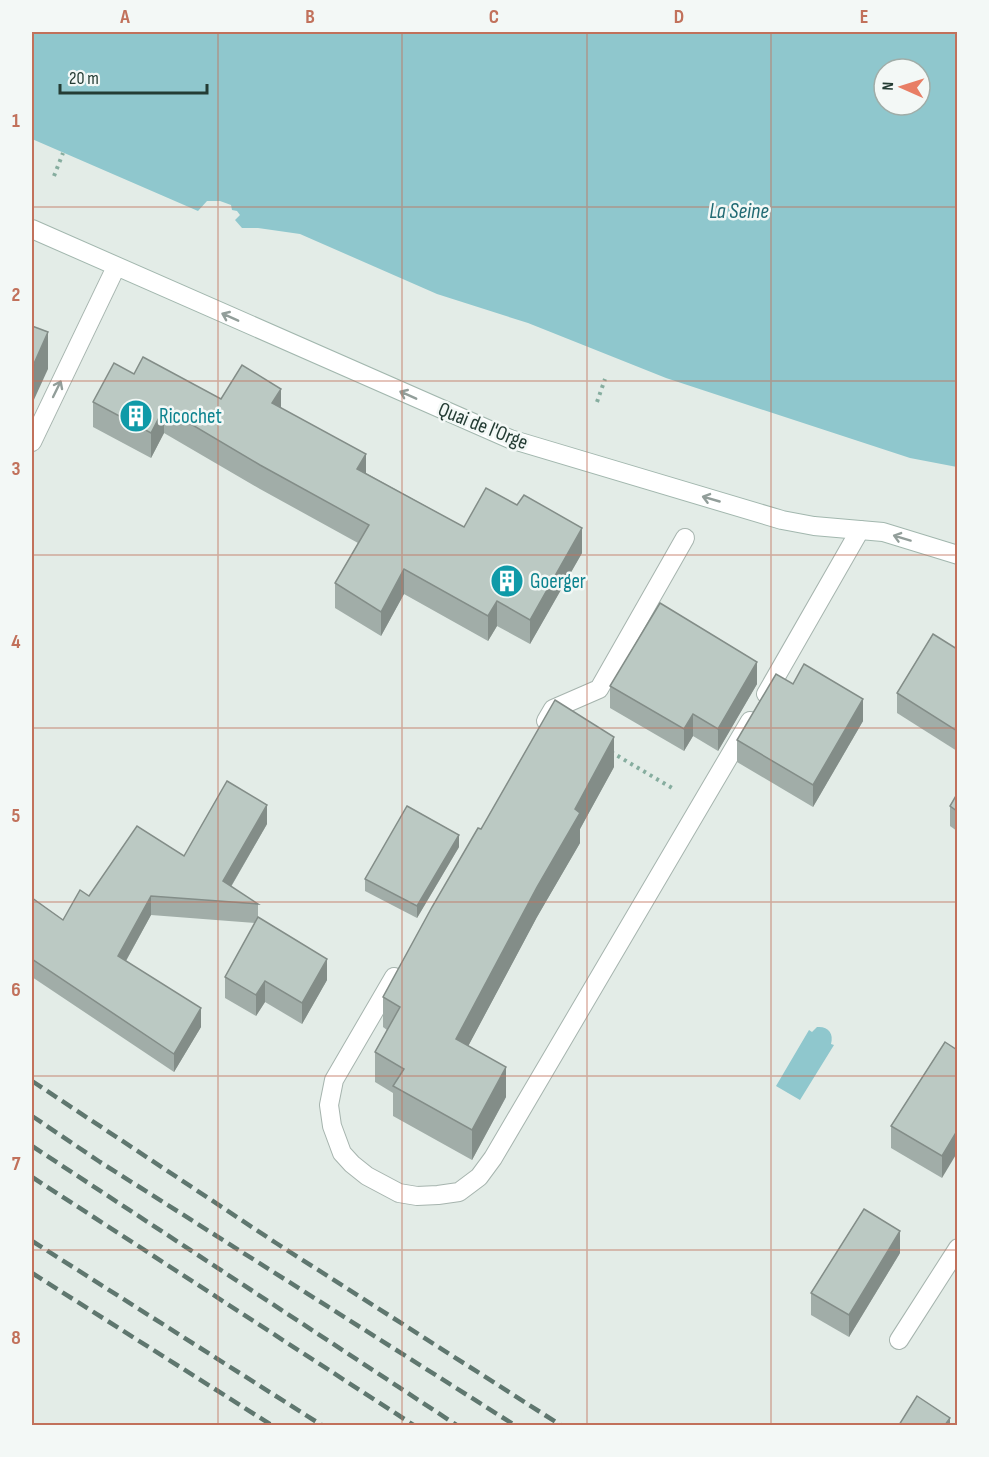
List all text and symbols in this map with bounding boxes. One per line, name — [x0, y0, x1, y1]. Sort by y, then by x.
text: A — [119, 5, 130, 29]
text: B — [305, 5, 315, 29]
text: C — [489, 5, 499, 29]
text: D — [674, 5, 684, 29]
text: E — [860, 5, 868, 29]
scale bar — [60, 57, 207, 95]
north arrow — [872, 57, 932, 117]
text: 20 m — [69, 68, 99, 89]
text: N — [879, 82, 898, 91]
text: 1 — [12, 109, 20, 133]
water label: La Seine — [709, 198, 769, 225]
text: 2 — [12, 283, 20, 307]
one-way arrow — [221, 310, 239, 322]
one-way arrow — [52, 381, 63, 399]
one-way arrow — [400, 389, 418, 400]
street label: Quai de l'Orge — [434, 397, 532, 455]
building icon: Ricochet — [118, 398, 154, 434]
place label: Ricochet — [159, 404, 222, 429]
text: 3 — [12, 457, 21, 481]
one-way arrow — [702, 493, 721, 504]
one-way arrow — [892, 532, 911, 543]
building icon: Goerger — [489, 563, 525, 599]
place label: Goerger — [530, 569, 586, 594]
text: 4 — [11, 630, 21, 654]
text: 5 — [12, 804, 21, 828]
text: 6 — [11, 978, 21, 1002]
text: 7 — [12, 1152, 21, 1176]
text: 8 — [11, 1326, 21, 1350]

